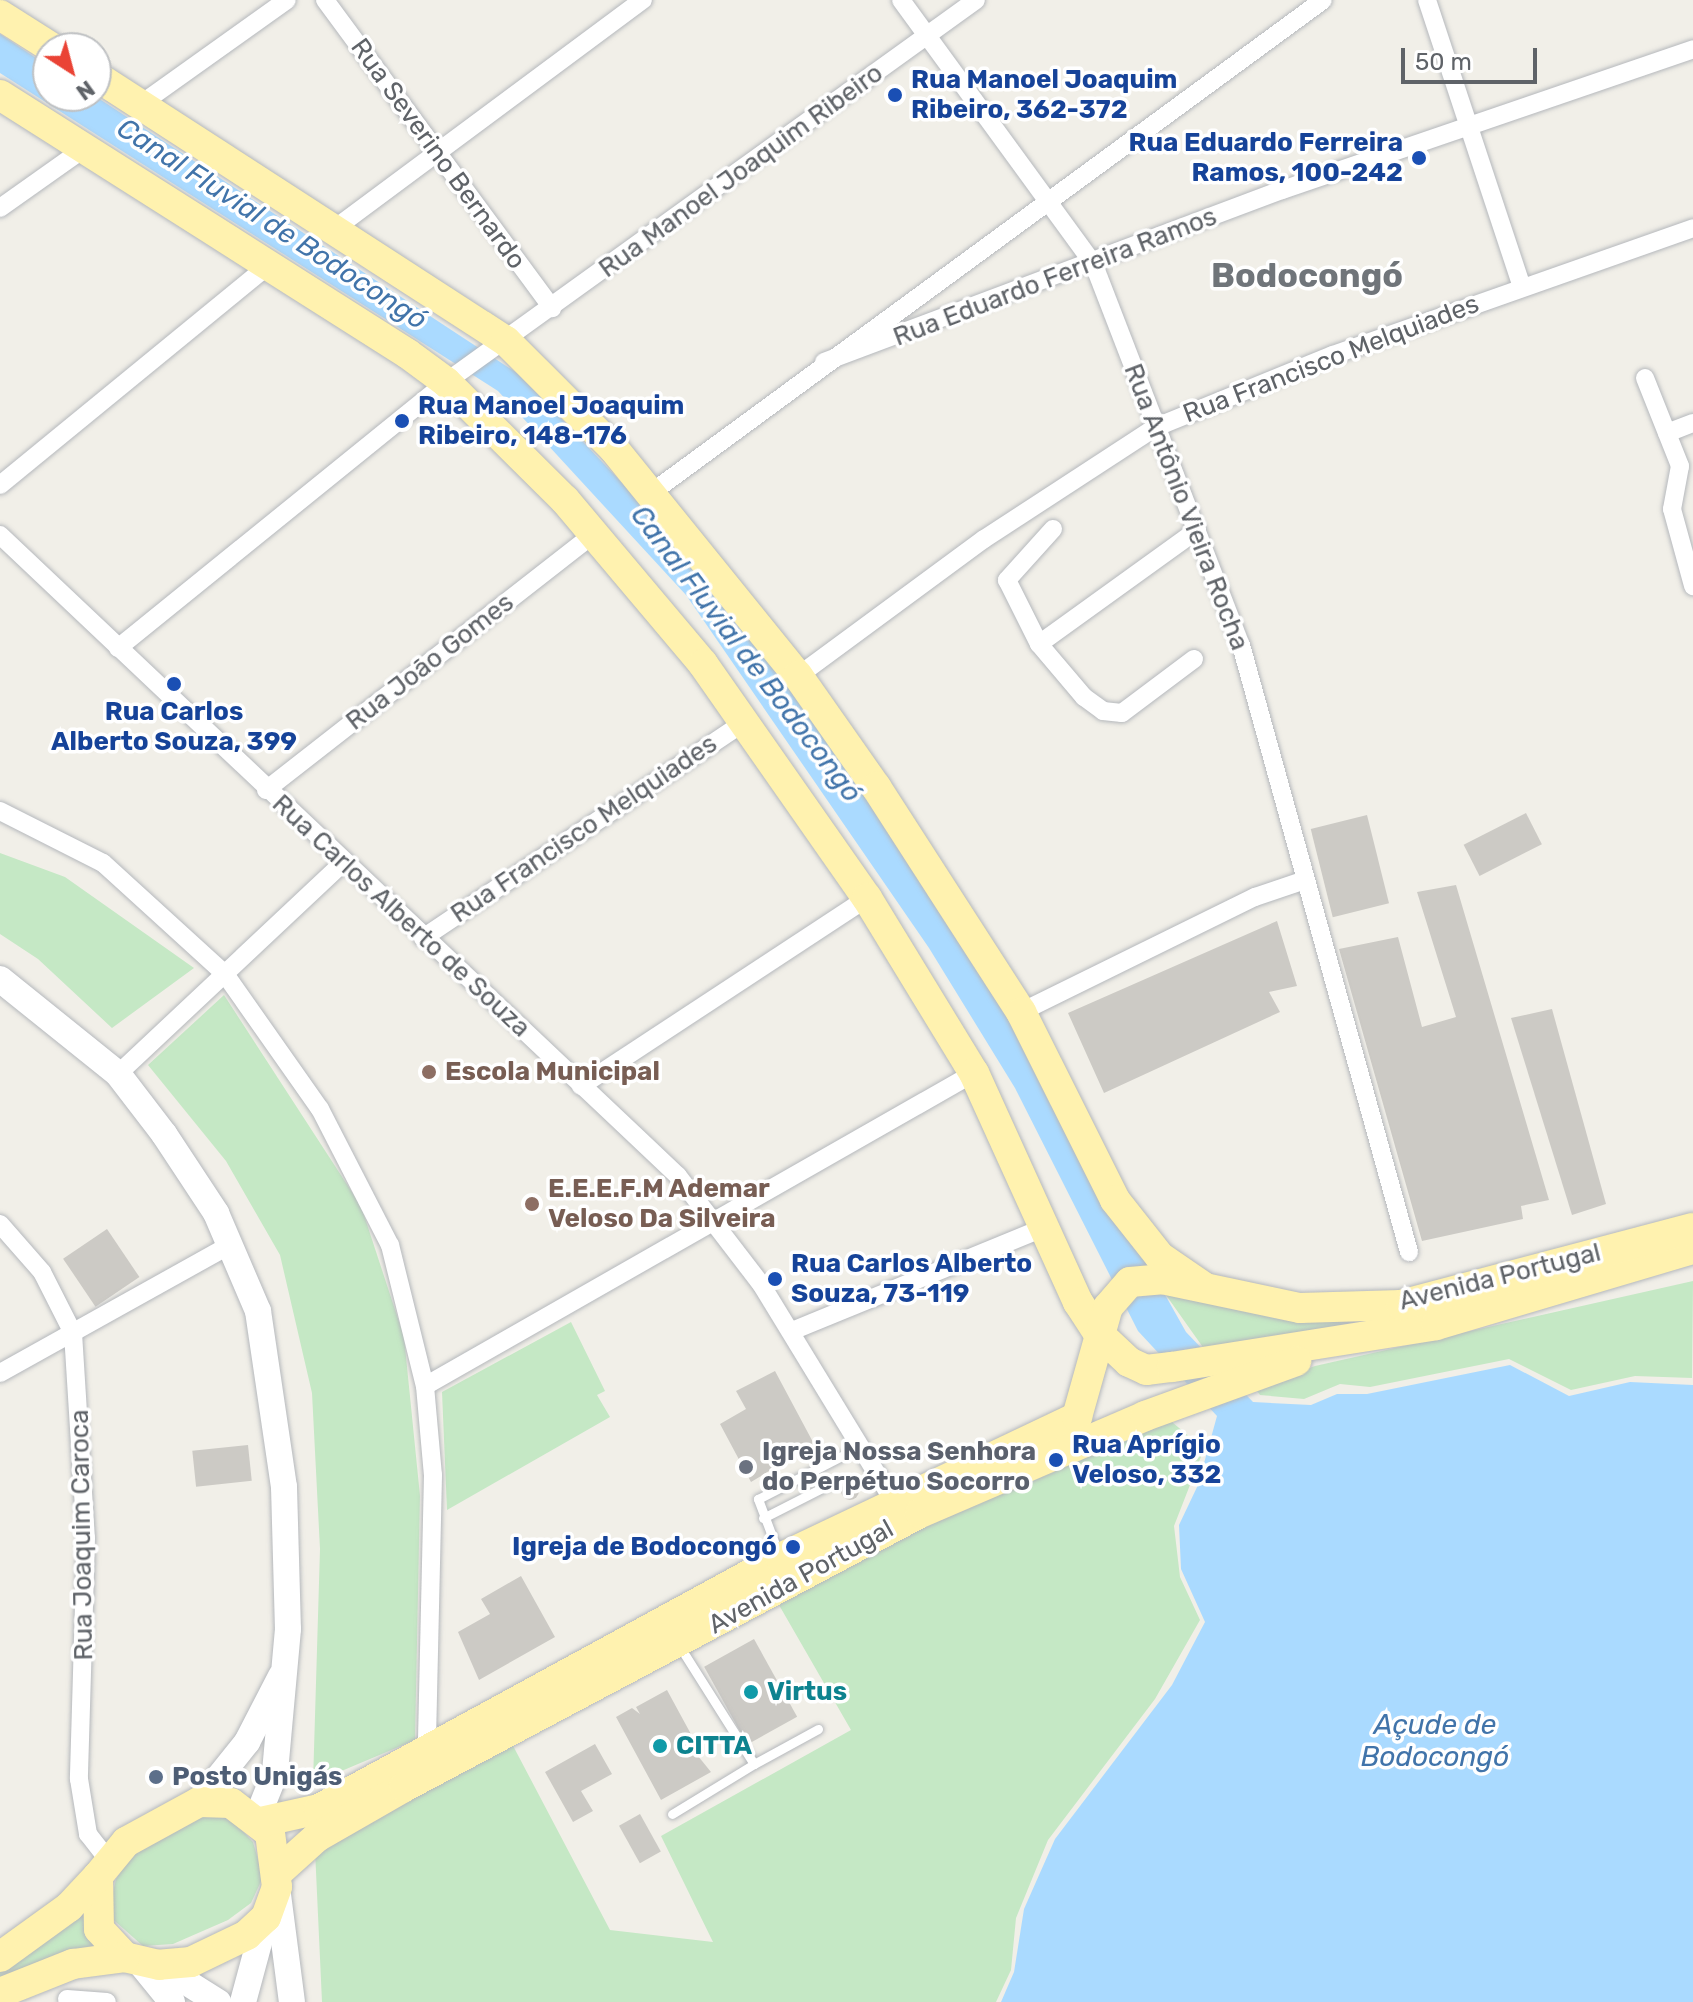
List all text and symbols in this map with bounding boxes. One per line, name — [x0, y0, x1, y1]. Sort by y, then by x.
north arrow — [32, 32, 112, 112]
scale bar — [1405, 32, 1541, 82]
street label: Rua Severino Bernardo — [344, 33, 532, 275]
text: 50 m — [1415, 48, 1472, 76]
street label: Rua Manoel Joaquim Ribeiro — [593, 58, 889, 284]
place label: Rua Manoel Joaquim Ribeiro, 362-372 — [911, 64, 1177, 126]
text: N — [71, 75, 100, 106]
marker: Rua Manoel Joaquim Ribeiro, 362-372 — [886, 86, 904, 104]
water label: Canal Fluvial de Bodocongó — [111, 111, 433, 337]
place label: Rua Eduardo Ferreira Ramos, 100-242 — [1128, 127, 1403, 188]
marker: Rua Eduardo Ferreira Ramos, 100-242 — [1410, 149, 1428, 167]
street label: Rua Eduardo Ferreira Ramos — [889, 201, 1221, 353]
district label: Bodocongó — [1211, 256, 1403, 296]
street label: Rua Francisco Melquiades — [1179, 288, 1483, 430]
street label: Rua Antônio Vieira Rocha — [1117, 359, 1255, 655]
place label: Rua Manoel Joaquim Ribeiro, 148-176 — [418, 390, 684, 452]
marker: Rua Manoel Joaquim Ribeiro, 148-176 — [393, 412, 411, 430]
water label: Canal Fluvial de Bodocongó — [623, 499, 869, 809]
street label: Rua João Gomes — [340, 587, 520, 737]
marker: Rua Carlos Alberto Souza, 399 — [165, 675, 183, 693]
place label: Rua Carlos Alberto Souza, 399 — [51, 696, 297, 758]
street label: Rua Francisco Melquiades — [445, 728, 723, 930]
street label: Rua Carlos Alberto de Souza — [265, 788, 537, 1044]
place label: Escola Municipal — [445, 1056, 660, 1088]
marker: Escola Municipal — [420, 1063, 438, 1081]
place label: E.E.E.F.M Ademar Veloso Da Silveira — [548, 1173, 776, 1234]
marker: E.E.E.F.M Ademar Veloso Da Silveira — [523, 1195, 541, 1213]
street label: Avenida Portugal — [1396, 1237, 1604, 1317]
place label: Rua Carlos Alberto Souza, 73-119 — [791, 1248, 1033, 1310]
marker: Rua Carlos Alberto Souza, 73-119 — [766, 1270, 784, 1288]
street label: Rua Joaquim Caroca — [64, 1409, 100, 1661]
place label: Rua Aprígio Veloso, 332 — [1072, 1429, 1222, 1490]
place label: Igreja Nossa Senhora do Perpétuo Socorro — [762, 1436, 1036, 1498]
marker: Rua Aprígio Veloso, 332 — [1047, 1451, 1065, 1469]
marker: Igreja Nossa Senhora do Perpétuo Socorro — [737, 1458, 755, 1476]
street label: Avenida Portugal — [703, 1513, 899, 1641]
place label: Igreja de Bodocongó — [512, 1531, 777, 1563]
marker: Igreja de Bodocongó — [784, 1538, 802, 1556]
place label: Virtus — [767, 1676, 847, 1708]
marker: Virtus — [742, 1683, 760, 1701]
water label: Açude de Bodocongó — [1361, 1708, 1509, 1774]
place label: CITTA — [676, 1730, 752, 1762]
marker: CITTA — [651, 1737, 669, 1755]
place label: Posto Unigás — [172, 1761, 342, 1793]
marker: Posto Unigás — [147, 1768, 165, 1786]

